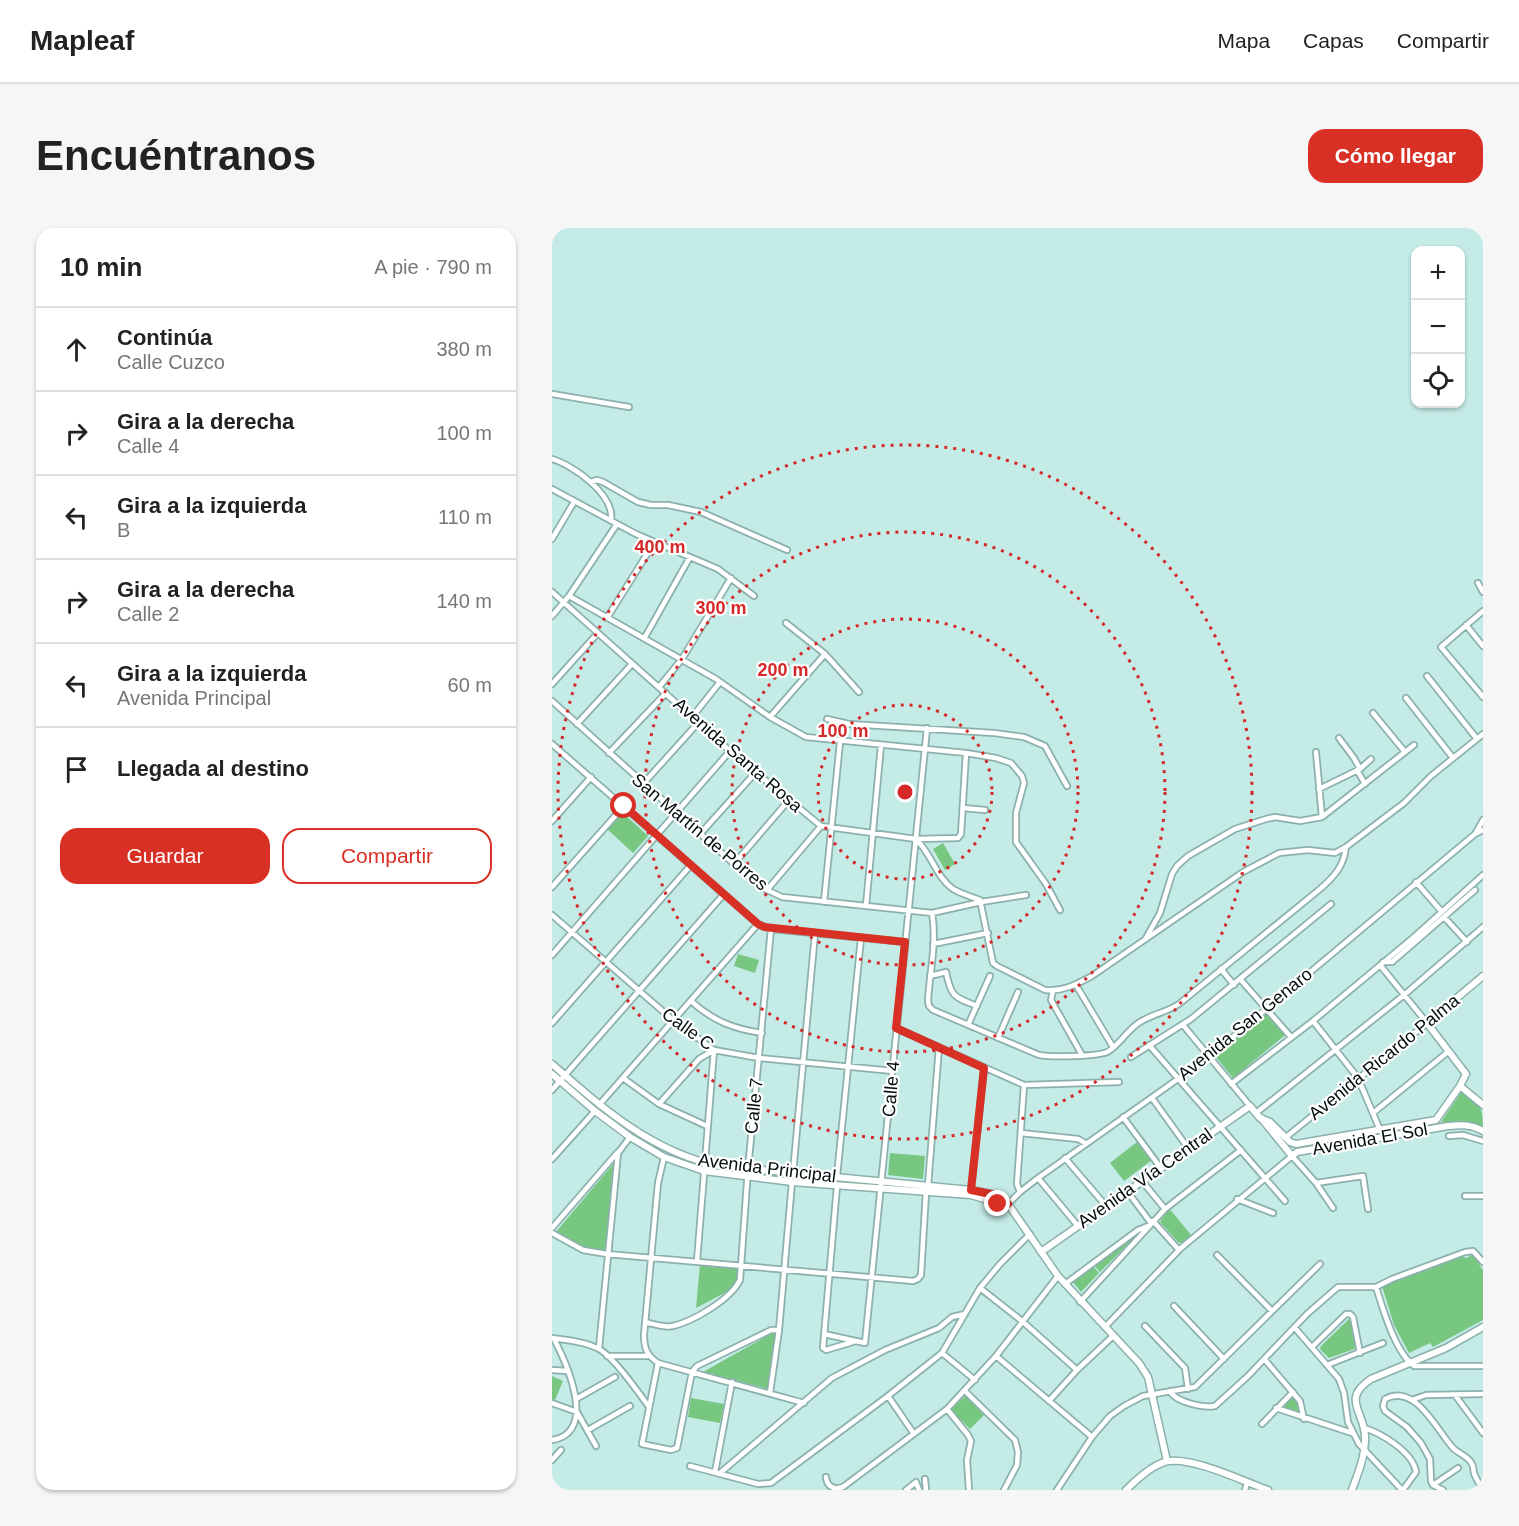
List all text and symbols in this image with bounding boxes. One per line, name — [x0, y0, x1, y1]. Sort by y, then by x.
text: Mapleaf — [30, 25, 134, 56]
text: Mapa — [1218, 29, 1270, 52]
text: Capas — [1303, 29, 1364, 52]
text: Compartir — [1397, 29, 1489, 52]
button: Cómo llegar — [1308, 129, 1483, 183]
text: Encuéntranos — [36, 132, 316, 179]
map controls — [1411, 246, 1465, 408]
button: + — [1411, 246, 1465, 300]
text: 10 min — [60, 252, 142, 282]
text: A pie · 790 m — [374, 256, 492, 278]
button: − — [1411, 300, 1465, 354]
text: Continúa — [117, 325, 212, 350]
icon: ahead — [60, 333, 93, 366]
text: 380 m — [436, 338, 492, 360]
text: Calle Cuzco — [117, 351, 225, 373]
button: locate — [1411, 354, 1465, 408]
text: Gira a la derecha — [117, 409, 294, 434]
icon: right — [60, 417, 93, 450]
text: 100 m — [436, 422, 492, 444]
text: Calle 4 — [117, 435, 179, 457]
text: Gira a la izquierda — [117, 493, 307, 518]
icon: left — [60, 501, 93, 534]
text: 110 m — [438, 506, 492, 528]
text: B — [117, 519, 130, 541]
text: 400 m — [634, 537, 686, 557]
text: Gira a la derecha — [117, 577, 294, 602]
icon: right — [60, 585, 93, 618]
text: 140 m — [436, 590, 492, 612]
text: 300 m — [695, 598, 747, 618]
text: Calle 2 — [117, 603, 179, 625]
text: 200 m — [757, 660, 809, 680]
text: Gira a la izquierda — [117, 661, 307, 686]
icon: left — [60, 669, 93, 702]
text: 60 m — [448, 674, 492, 696]
text: Avenida Principal — [117, 687, 271, 709]
street label: Avenida Santa Rosa — [670, 694, 807, 817]
text: 100 m — [817, 721, 869, 741]
icon: arrive — [60, 753, 93, 786]
text: Llegada al destino — [117, 756, 309, 781]
street label: San Martín de Porres — [628, 769, 772, 895]
centre of rings — [895, 782, 915, 802]
route start — [610, 792, 636, 818]
button: Guardar — [60, 828, 270, 884]
button: Compartir — [282, 828, 492, 884]
street label: Avenida San Genaro — [1174, 964, 1316, 1084]
street label: Avenida Ricardo Palma — [1305, 990, 1464, 1124]
street label: Calle C — [658, 1004, 718, 1054]
street label: Calle 4 — [879, 1060, 903, 1118]
street label: Calle 7 — [741, 1077, 767, 1135]
street label: Avenida El Sol — [1311, 1119, 1429, 1159]
street label: Avenida Vía Central — [1074, 1124, 1216, 1232]
street label: Avenida Principal — [697, 1150, 837, 1186]
route end — [984, 1190, 1010, 1216]

